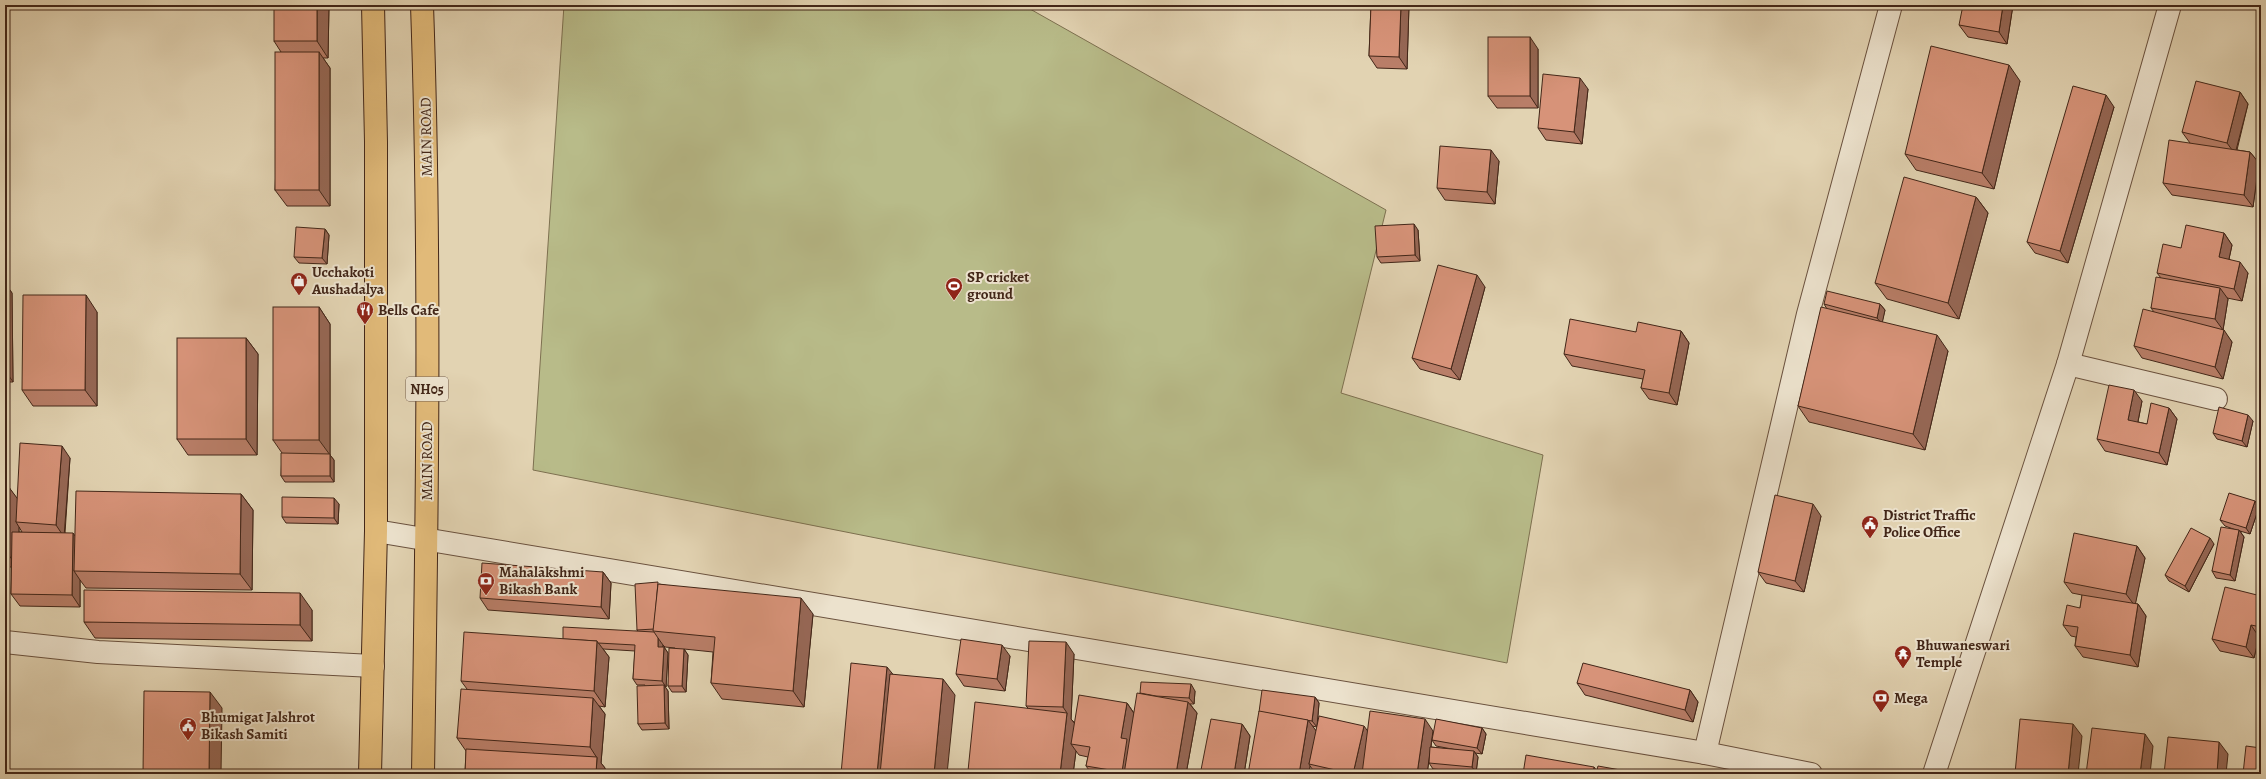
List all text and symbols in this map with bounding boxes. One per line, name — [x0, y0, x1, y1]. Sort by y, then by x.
street label: MAIN ROAD — [415, 97, 437, 177]
place label: Ucchakoti Aushadalya — [311, 262, 385, 299]
place label: SP cricket ground — [967, 267, 1029, 304]
shop icon: Ucchakoti Aushadalya — [289, 271, 309, 296]
sports icon: SP cricket ground — [944, 276, 964, 301]
restaurant icon: Bells Cafe — [355, 300, 375, 325]
place label: Bells Cafe — [378, 300, 439, 320]
road number: NH05 — [406, 377, 448, 401]
street label: MAIN ROAD — [417, 421, 437, 501]
place label: District Traffic Police Office — [1883, 505, 1976, 542]
public building icon: District Traffic Police Office — [1860, 514, 1880, 539]
place label: Mahalakshmi Bikash Bank — [499, 562, 585, 599]
bank icon: Mahalakshmi Bikash Bank — [476, 571, 496, 596]
place label: Bhuwaneswari Temple — [1916, 635, 2011, 672]
temple icon: Bhuwaneswari Temple — [1893, 644, 1913, 669]
bank icon: Mega — [1871, 688, 1891, 713]
place label: Mega — [1894, 688, 1929, 708]
place label: Bhumigat Jalshrot Bikash Samiti — [201, 707, 315, 744]
public building icon: Bhumigat Jalshrot Bikash Samiti — [178, 716, 198, 741]

